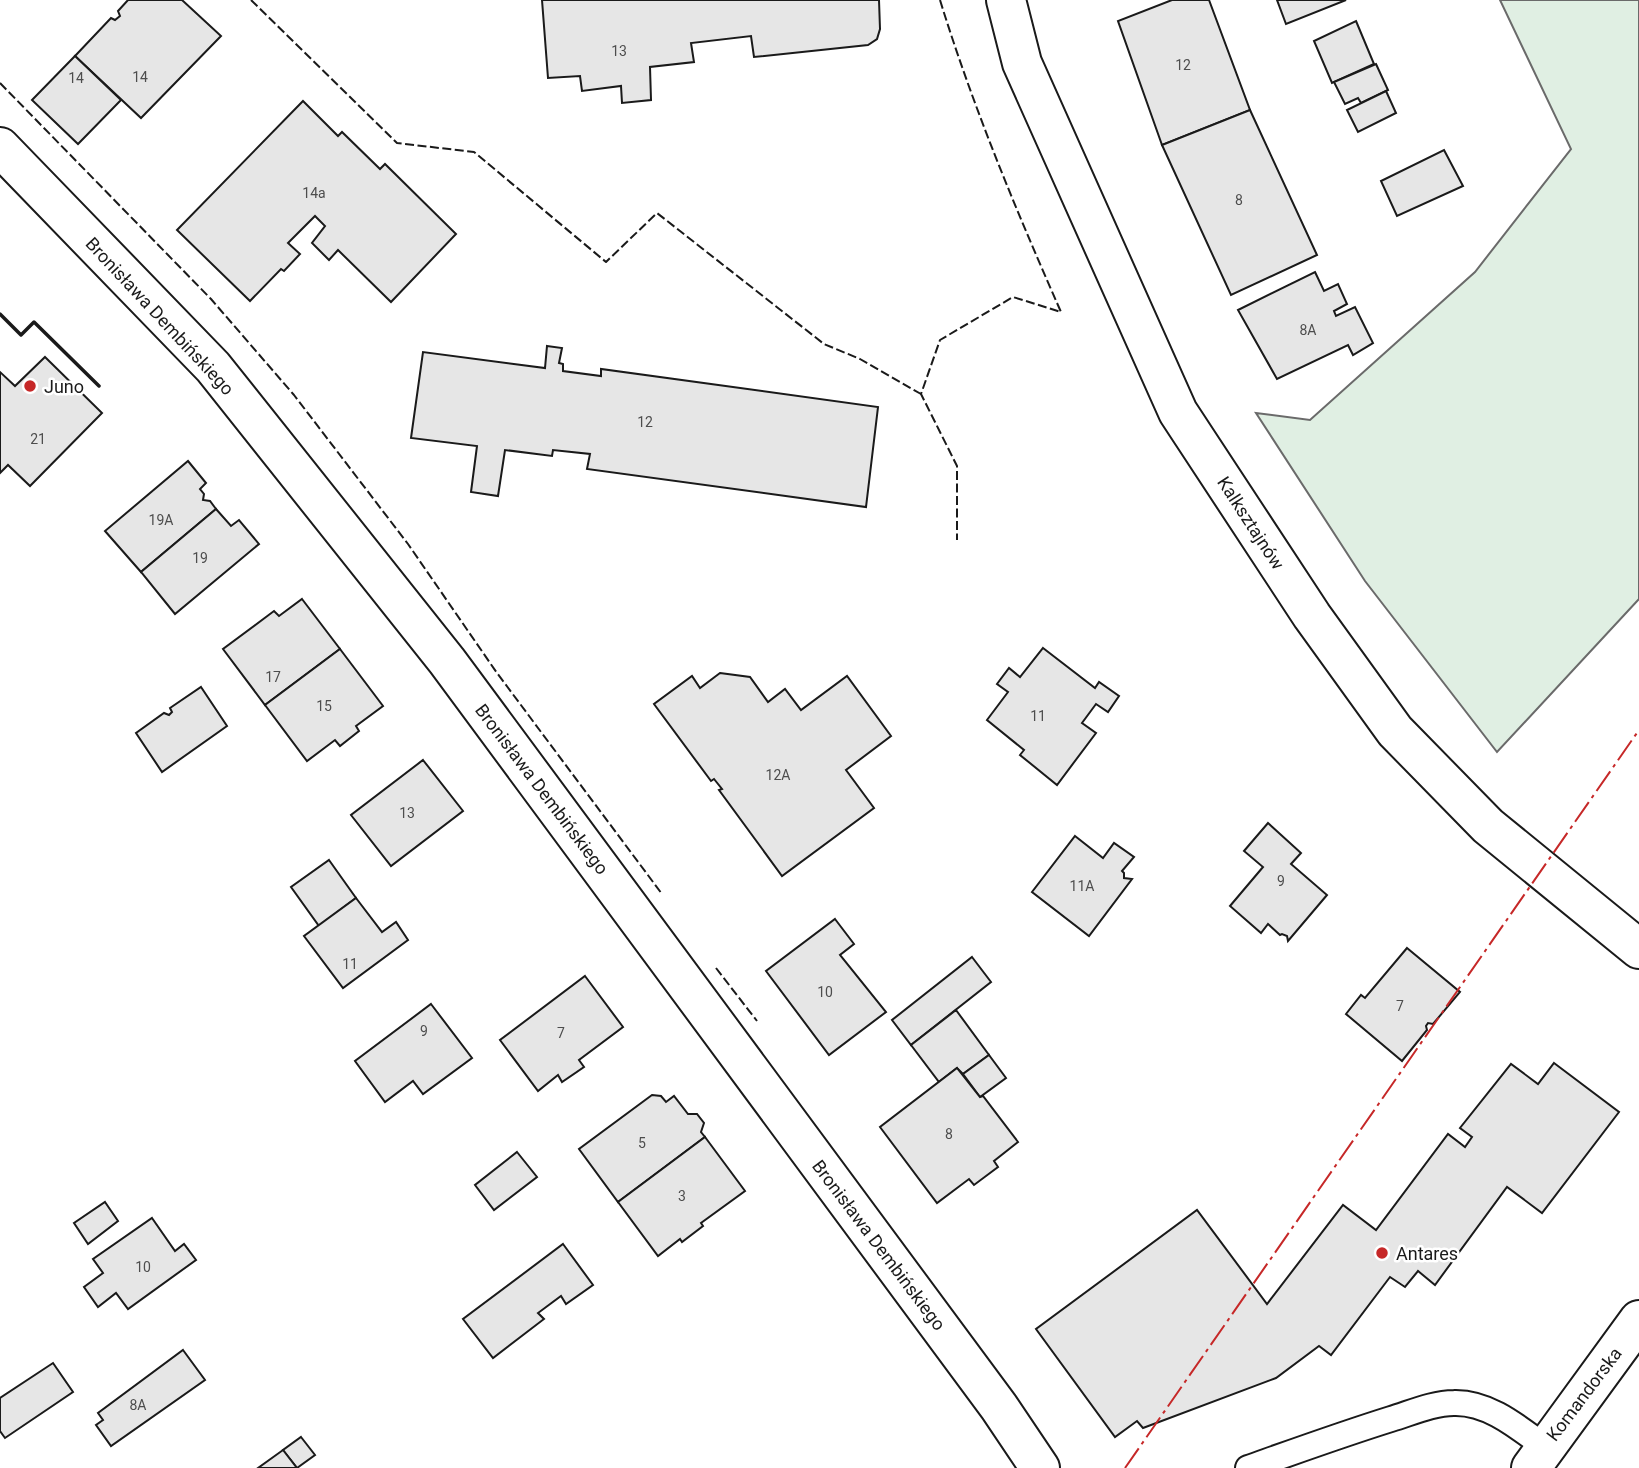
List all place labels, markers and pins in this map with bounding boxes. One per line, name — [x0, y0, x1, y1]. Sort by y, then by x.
place label: Juno — [44, 376, 84, 397]
marker: Juno — [22, 378, 38, 394]
place label: Antares — [1396, 1243, 1458, 1264]
marker: Antares — [1374, 1245, 1390, 1261]

